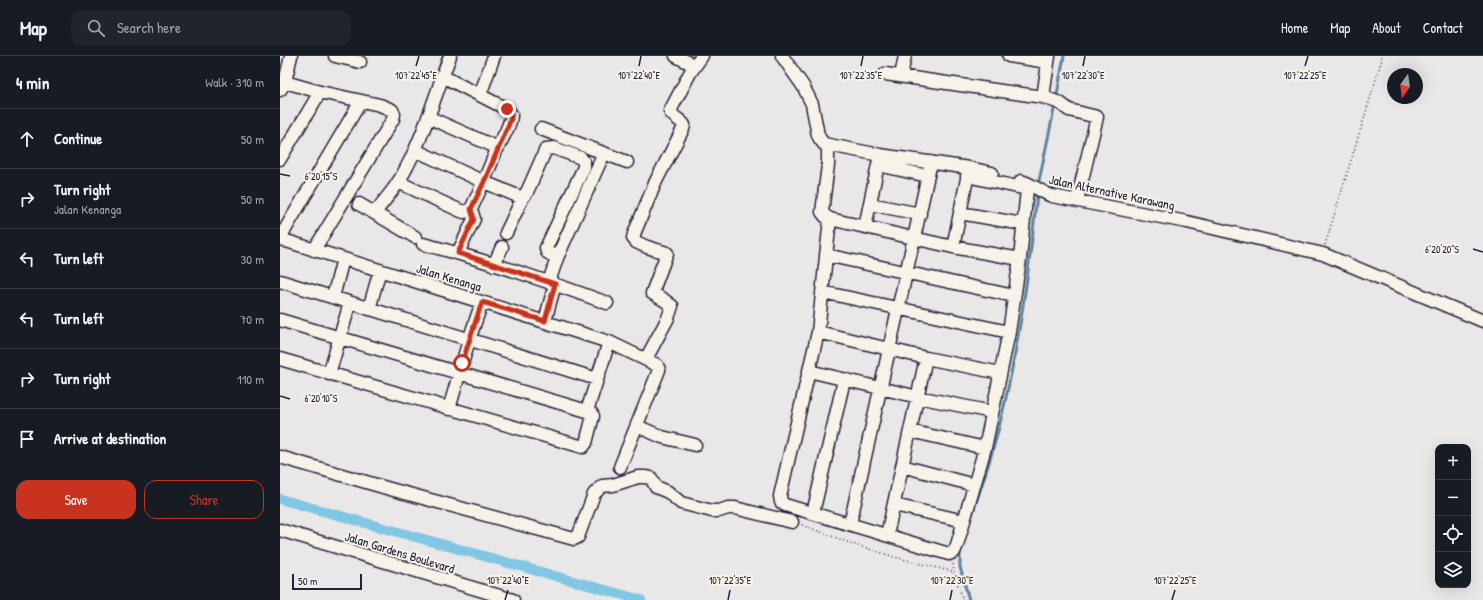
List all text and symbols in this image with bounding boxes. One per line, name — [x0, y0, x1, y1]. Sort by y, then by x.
search box — [71, 10, 351, 46]
text: Map — [20, 15, 47, 41]
icon: search — [85, 17, 107, 39]
text: Search here — [117, 17, 181, 38]
text: Home — [1281, 18, 1308, 37]
text: Map — [1330, 18, 1350, 37]
text: About — [1372, 18, 1401, 37]
text: Contact — [1423, 18, 1463, 37]
north arrow — [1387, 68, 1423, 104]
text: 107°22'45"E — [395, 69, 437, 82]
text: 107°22'40"E — [618, 69, 661, 82]
text: 107°22'35"E — [840, 69, 883, 82]
text: 107°22'30"E — [1062, 69, 1105, 82]
text: 107°22'25"E — [1284, 69, 1327, 82]
text: 4 min — [16, 71, 49, 94]
text: Walk · 310 m — [205, 73, 264, 91]
route end — [498, 100, 516, 118]
icon: ahead — [16, 128, 38, 150]
text: Continue — [54, 128, 102, 149]
text: 50 m — [241, 130, 264, 148]
text: 6°20'15"S — [305, 170, 338, 183]
street label: Jalan Alternative Karawang — [1047, 170, 1177, 214]
text: Turn right — [54, 179, 110, 200]
icon: right — [16, 188, 38, 210]
text: 50 m — [241, 190, 264, 208]
text: Jalan Kenanga — [54, 200, 121, 218]
text: 6°20'20"S — [1425, 243, 1459, 256]
icon: left — [16, 248, 38, 270]
text: Turn left — [54, 248, 104, 269]
text: 30 m — [241, 250, 264, 268]
street label: Jalan Kenanga — [414, 259, 484, 295]
icon: left — [16, 308, 38, 330]
text: Turn left — [54, 308, 104, 329]
text: 70 m — [240, 310, 264, 328]
route start — [453, 354, 471, 372]
icon: right — [16, 368, 38, 390]
text: Turn right — [54, 368, 110, 389]
text: 110 m — [237, 370, 264, 388]
text: 6°20'10"S — [305, 392, 338, 405]
icon: arrive — [16, 428, 38, 450]
text: Arrive at destination — [54, 428, 166, 449]
map controls — [1435, 444, 1471, 588]
button: + — [1435, 444, 1471, 480]
button: Save — [16, 480, 136, 519]
button: Share — [144, 480, 264, 519]
button: − — [1435, 480, 1471, 516]
button: locate — [1435, 516, 1471, 552]
street label: Jalan Gardens Boulevard — [343, 527, 457, 577]
button: layers — [1435, 552, 1471, 588]
scale bar — [292, 572, 362, 591]
text: 50 m — [298, 574, 318, 588]
text: 107°22'40"E — [487, 574, 530, 587]
text: 107°22'35"E — [709, 574, 752, 587]
text: 107°22'30"E — [931, 574, 974, 587]
text: 107°22'25"E — [1154, 574, 1197, 587]

